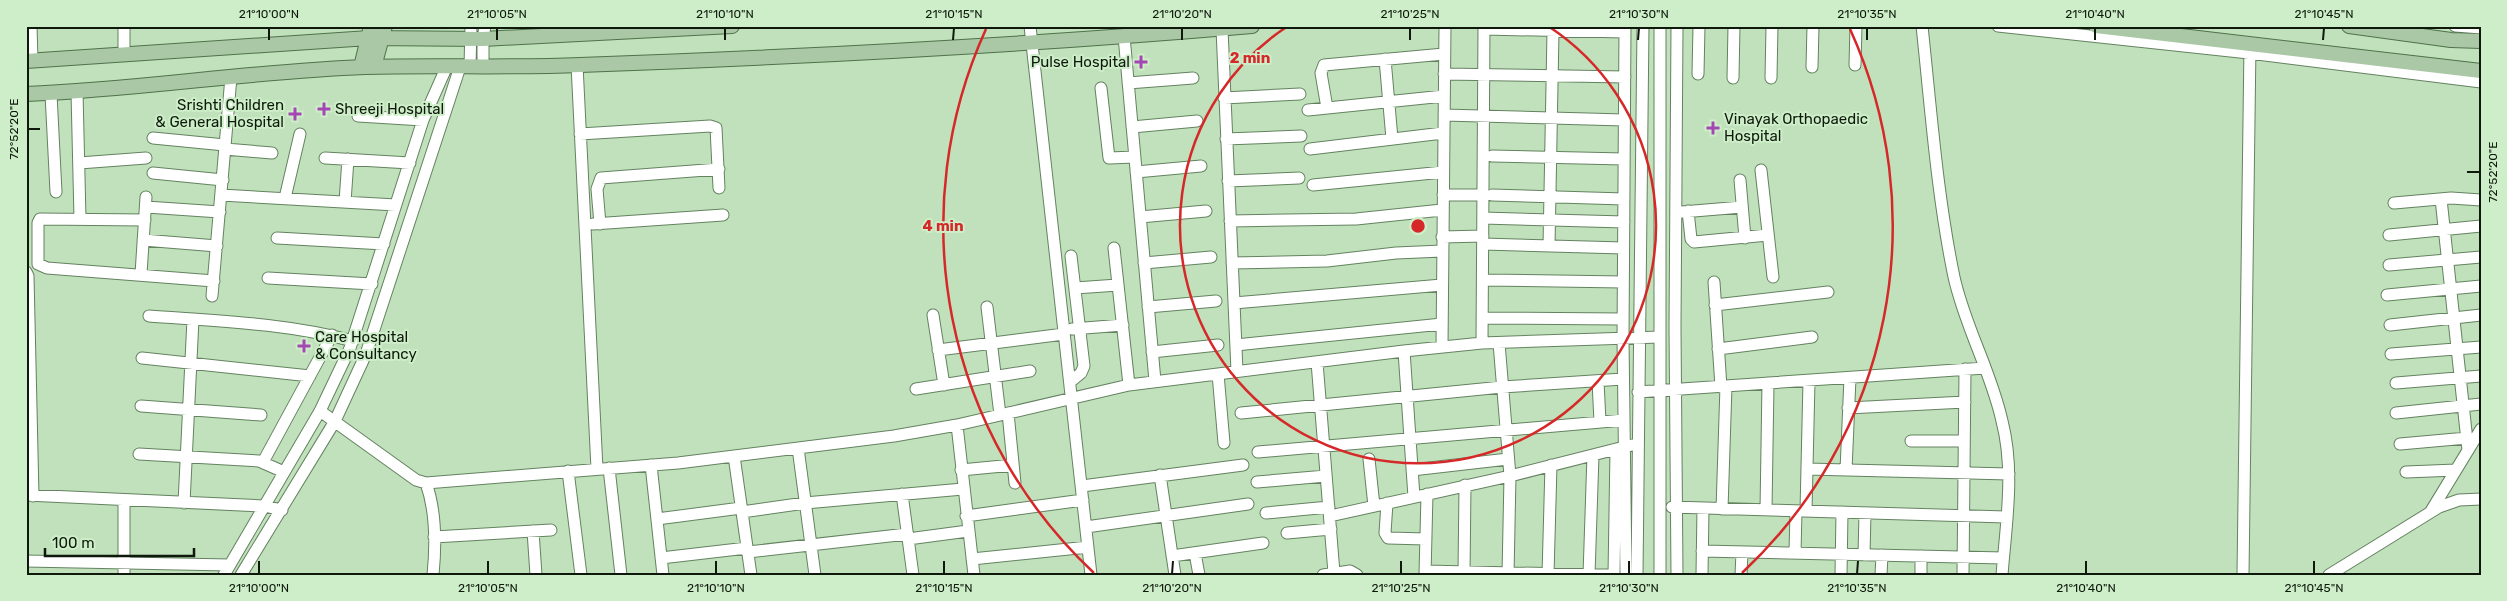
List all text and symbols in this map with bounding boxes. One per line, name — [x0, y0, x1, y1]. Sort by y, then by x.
text: 21°10'00"N — [239, 7, 299, 21]
text: 21°10'05"N — [467, 7, 527, 21]
text: 21°10'10"N — [696, 7, 754, 21]
text: 21°10'15"N — [925, 7, 983, 21]
text: 21°10'20"N — [1152, 7, 1212, 21]
text: 21°10'25"N — [1380, 7, 1440, 21]
text: 21°10'30"N — [1609, 7, 1669, 21]
text: 21°10'35"N — [1837, 7, 1897, 21]
text: 21°10'40"N — [2065, 7, 2125, 21]
text: 21°10'45"N — [2295, 7, 2354, 21]
text: 2 min — [1230, 49, 1270, 67]
place label: Pulse Hospital — [1031, 53, 1130, 71]
marker: Pulse Hospital — [1134, 55, 1148, 69]
place label: Srishti Children & General Hospital — [155, 96, 284, 131]
text: 72°52'20"E — [7, 98, 21, 160]
place label: Shreeji Hospital — [335, 100, 444, 118]
marker: Shreeji Hospital — [317, 102, 331, 116]
marker: Srishti Children & General Hospital — [288, 107, 302, 121]
place label: Vinayak Orthopaedic Hospital — [1724, 110, 1868, 145]
marker: Vinayak Orthopaedic Hospital — [1706, 121, 1720, 135]
text: 72°52'20"E — [2486, 141, 2500, 203]
text: 4 min — [922, 217, 964, 235]
centre of rings — [1409, 217, 1427, 235]
place label: Care Hospital & Consultancy — [315, 328, 417, 363]
marker: Care Hospital & Consultancy — [297, 339, 311, 353]
scale bar — [45, 526, 194, 558]
text: 100 m — [52, 534, 94, 552]
text: 21°10'00"N — [229, 581, 289, 595]
text: 21°10'05"N — [458, 581, 518, 595]
text: 21°10'10"N — [687, 581, 745, 595]
text: 21°10'15"N — [915, 581, 973, 595]
text: 21°10'20"N — [1142, 581, 1202, 595]
text: 21°10'25"N — [1371, 581, 1431, 595]
text: 21°10'30"N — [1599, 581, 1659, 595]
text: 21°10'35"N — [1827, 581, 1887, 595]
text: 21°10'40"N — [2056, 581, 2116, 595]
text: 21°10'45"N — [2285, 581, 2344, 595]

